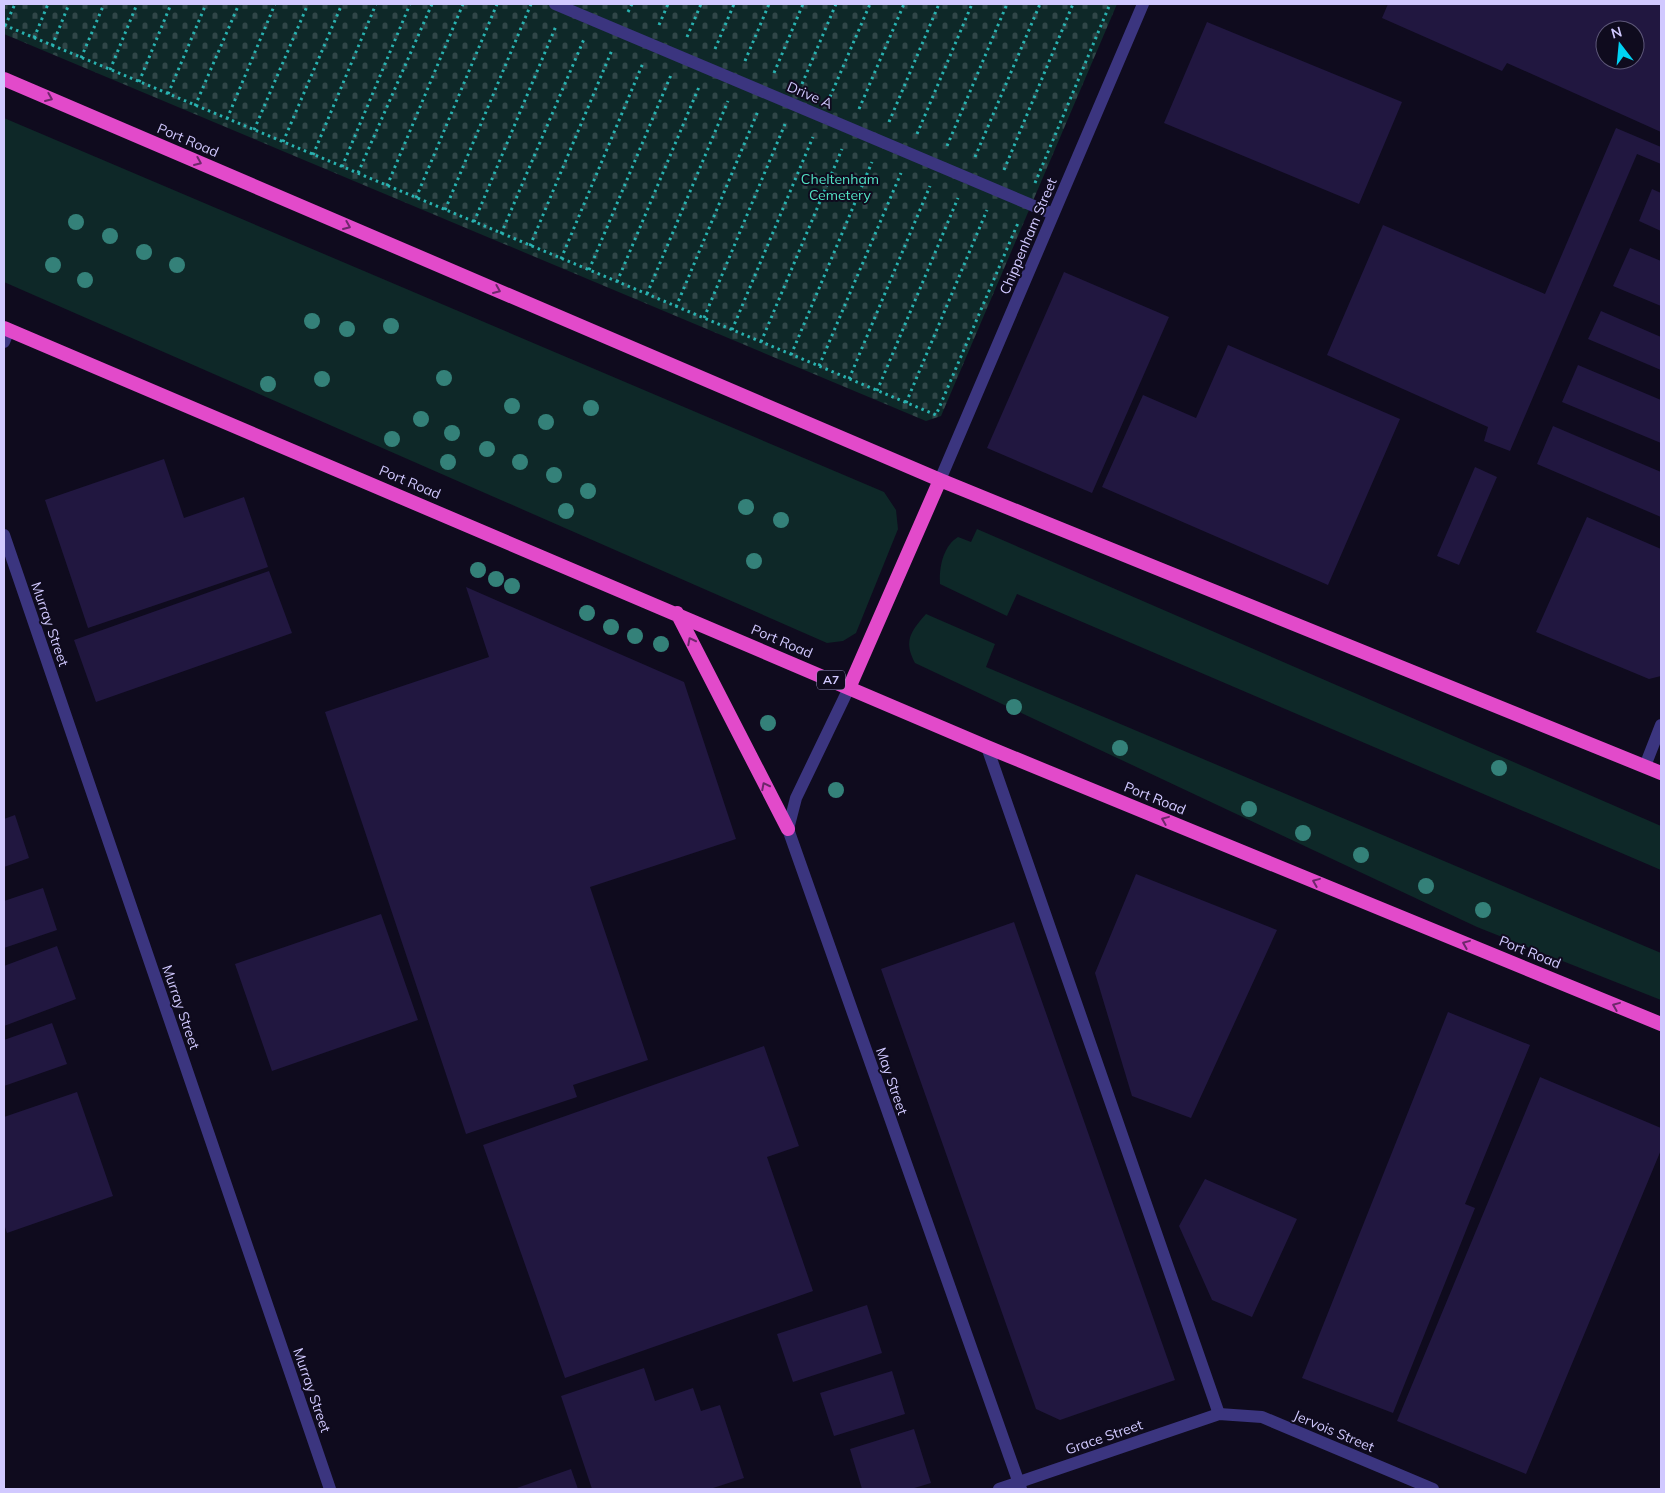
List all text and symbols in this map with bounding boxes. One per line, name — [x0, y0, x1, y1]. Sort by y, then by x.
north arrow — [1595, 20, 1645, 70]
text: N — [1609, 22, 1624, 43]
street label: Drive A — [784, 77, 836, 113]
one-way arrow — [44, 92, 53, 103]
street label: Port Road — [155, 119, 221, 161]
one-way arrow — [193, 156, 202, 167]
park label: Cheltenham Cemetery — [801, 170, 879, 204]
street label: Chippenham Street — [995, 175, 1061, 297]
one-way arrow — [342, 220, 351, 231]
one-way arrow — [492, 284, 501, 295]
street label: Port Road — [377, 461, 443, 503]
street label: Murray Street — [27, 579, 73, 669]
street label: Port Road — [749, 620, 815, 662]
one-way arrow — [687, 637, 697, 646]
road number: A7 — [817, 670, 845, 690]
street label: Port Road — [1121, 777, 1189, 819]
one-way arrow — [761, 782, 771, 791]
one-way arrow — [1161, 816, 1170, 826]
one-way arrow — [1312, 878, 1321, 888]
street label: Port Road — [1496, 931, 1564, 973]
one-way arrow — [1462, 939, 1471, 950]
street label: Murray Street — [158, 962, 204, 1052]
one-way arrow — [1612, 1001, 1621, 1012]
street label: May Street — [872, 1045, 912, 1117]
street label: Murray Street — [289, 1345, 335, 1435]
street label: Jervois Street — [1291, 1406, 1377, 1456]
street label: Grace Street — [1063, 1415, 1145, 1459]

